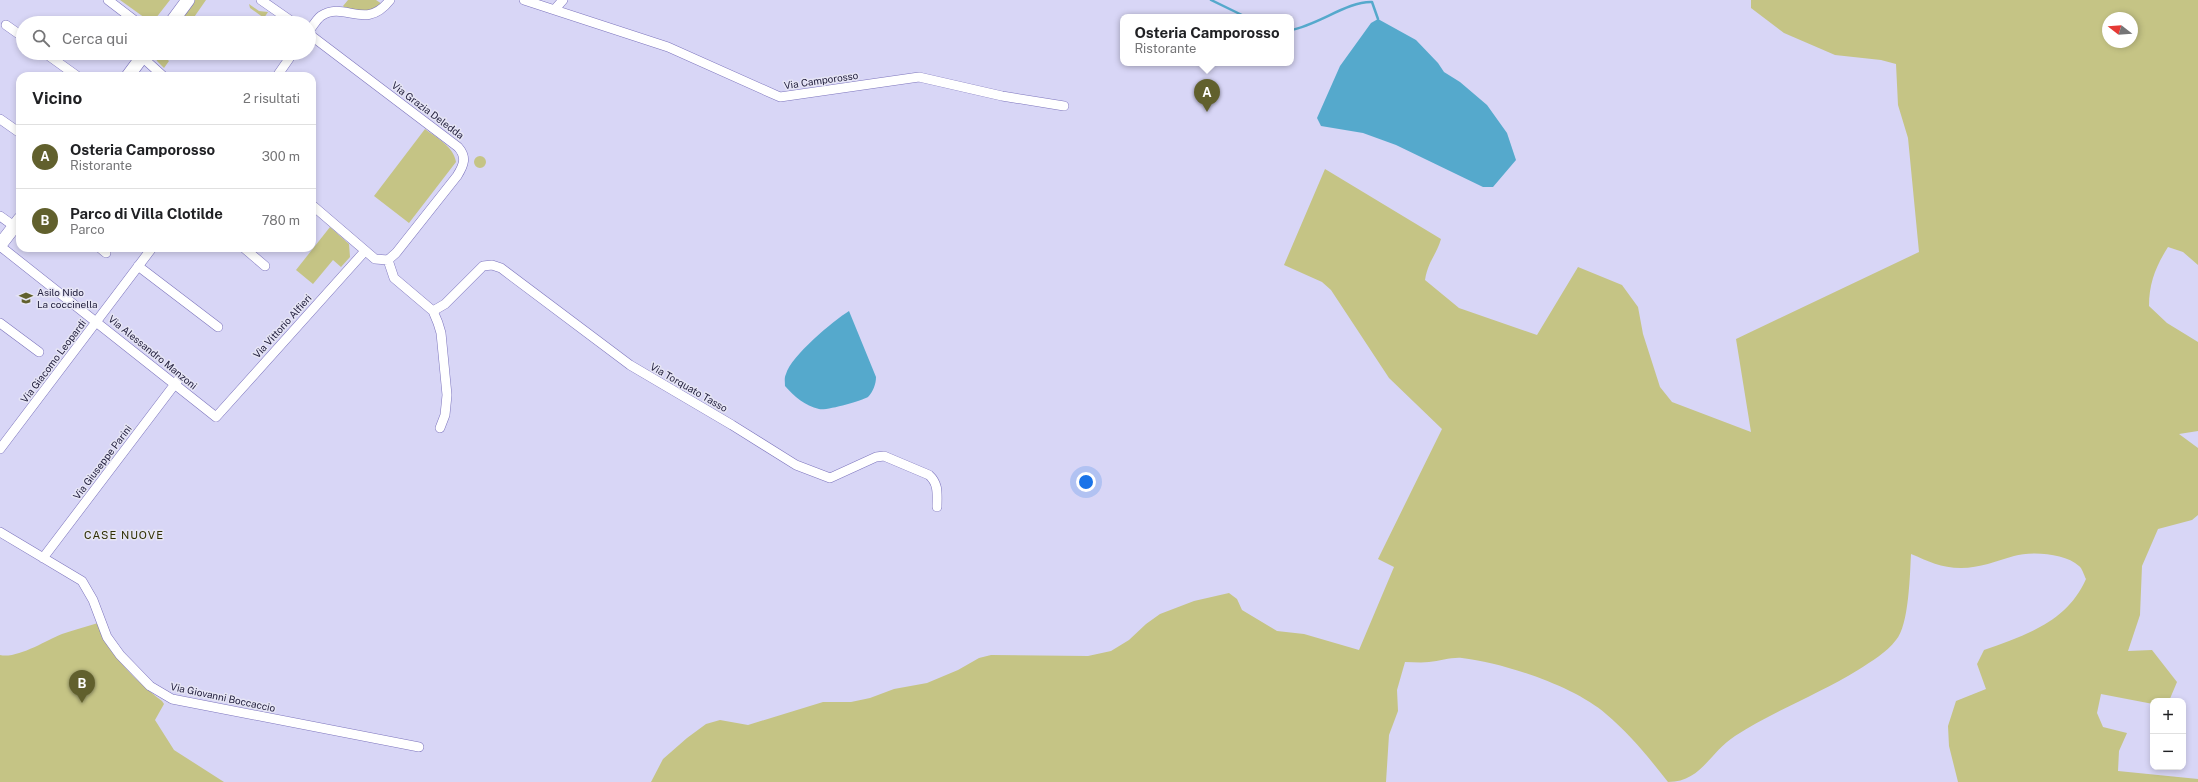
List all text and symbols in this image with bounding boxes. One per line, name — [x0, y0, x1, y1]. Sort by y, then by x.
north arrow — [2102, 12, 2138, 48]
popup — [1120, 14, 1294, 66]
search box — [16, 16, 316, 60]
text: Osteria Camporosso — [1134, 24, 1280, 41]
icon: search — [30, 27, 52, 49]
text: Cerca qui — [62, 30, 128, 47]
text: Ristorante — [1134, 41, 1197, 56]
street label: Via Camporosso — [783, 69, 859, 91]
street label: Via Grazia Deledda — [389, 79, 467, 141]
pin: A — [1194, 79, 1220, 112]
text: Vicino — [32, 88, 82, 108]
text: 2 risultati — [243, 91, 300, 106]
text: Osteria Camporosso — [70, 141, 215, 158]
text: A — [40, 149, 50, 164]
text: 300 m — [262, 149, 300, 164]
text: Ristorante — [70, 158, 132, 173]
text: Parco di Villa Clotilde — [70, 205, 223, 222]
text: B — [41, 213, 49, 228]
text: 780 m — [262, 213, 300, 228]
text: Parco — [70, 222, 105, 237]
place label: Asilo Nido La coccinella — [37, 286, 98, 310]
school or university icon: Asilo Nido La coccinella — [18, 290, 34, 306]
street label: Via Vittorio Alfieri — [250, 292, 314, 360]
street label: Via Alessandro Manzoni — [106, 312, 200, 392]
street label: Via Giacomo Leopardi — [18, 317, 88, 405]
street label: Via Torquato Tasso — [648, 360, 730, 414]
street label: Via Giuseppe Parini — [70, 422, 134, 502]
your location — [1076, 472, 1096, 492]
district label: CASE NUOVE — [84, 529, 164, 541]
pin: B — [69, 670, 95, 703]
street label: Via Giovanni Boccaccio — [169, 680, 277, 714]
map controls — [2150, 698, 2186, 770]
button: + — [2150, 698, 2186, 734]
button: − — [2150, 734, 2186, 770]

